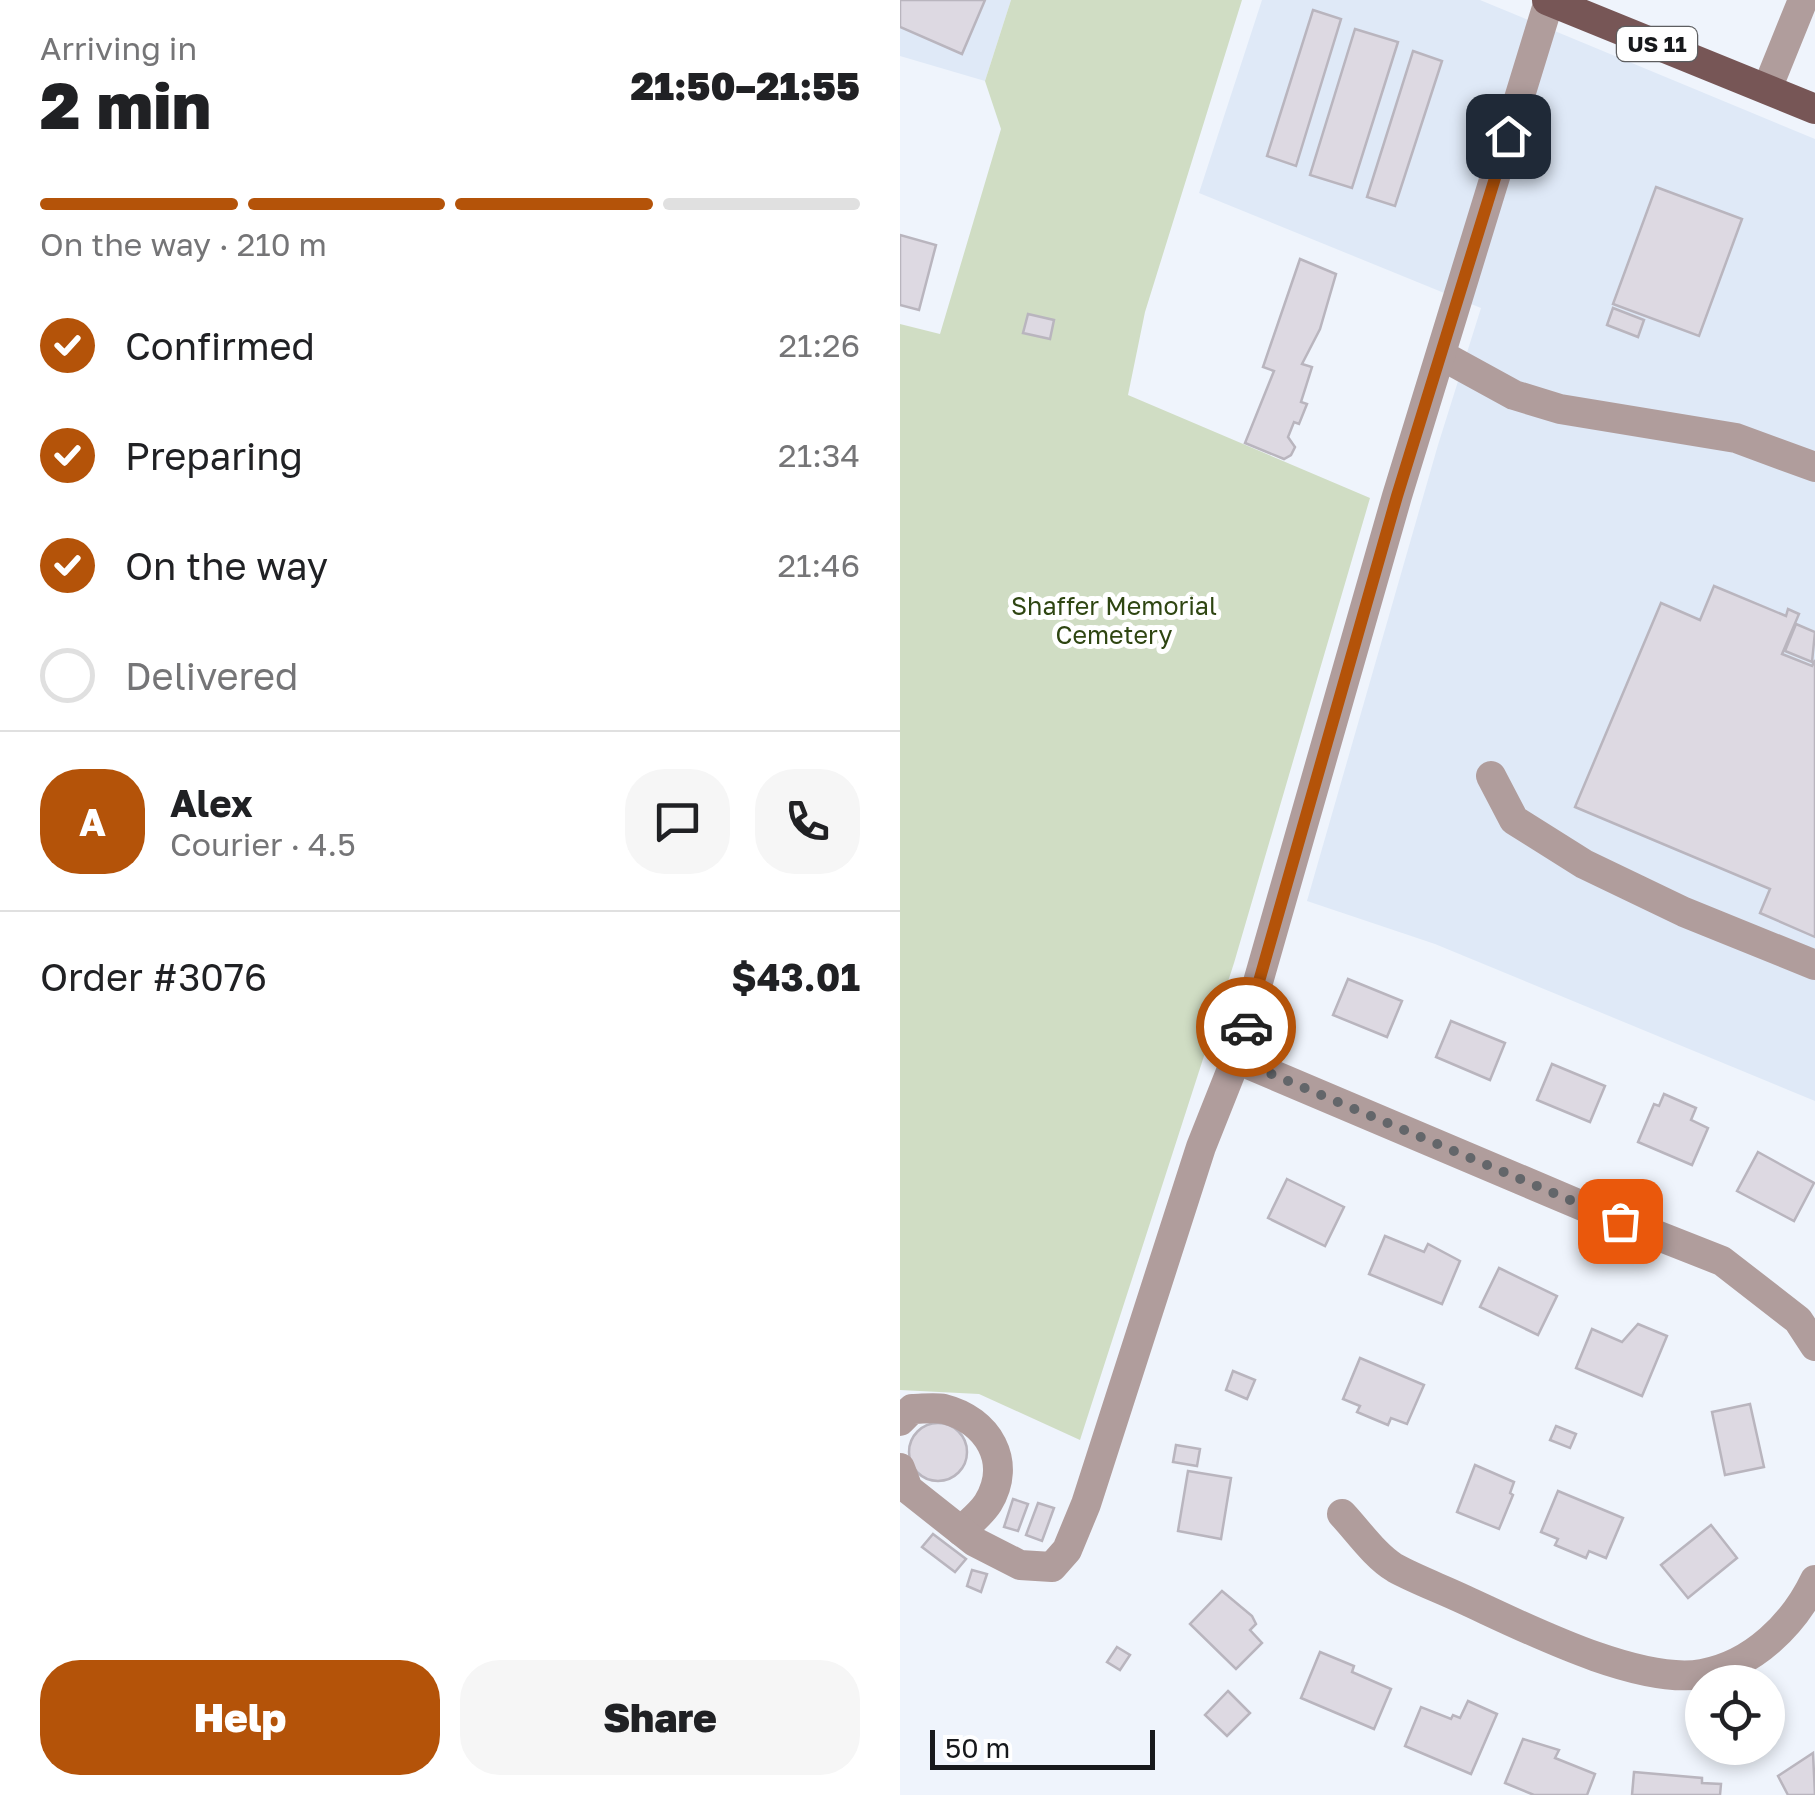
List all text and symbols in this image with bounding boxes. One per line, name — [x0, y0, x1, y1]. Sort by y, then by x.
road number: US 11 — [1617, 27, 1697, 61]
text: Arriving in — [40, 29, 197, 67]
text: 21:50–21:55 — [630, 63, 860, 108]
text: 2 min — [40, 65, 211, 143]
pin — [1466, 94, 1551, 179]
icon: home — [1481, 109, 1536, 164]
text: On the way · 210 m — [40, 225, 327, 263]
icon: check — [40, 318, 95, 373]
text: Confirmed — [125, 323, 315, 368]
text: 21:26 — [778, 326, 860, 364]
icon: check — [40, 428, 95, 483]
text: Preparing — [125, 433, 303, 478]
text: 21:34 — [778, 436, 860, 474]
icon: check — [40, 538, 95, 593]
text: On the way — [125, 543, 328, 588]
text: 21:46 — [777, 546, 860, 584]
park label: Shaffer Memorial Cemetery — [1011, 590, 1217, 650]
text: Delivered — [125, 653, 298, 698]
button: chat — [625, 769, 730, 874]
button: phone — [755, 769, 860, 874]
text: Alex — [170, 780, 253, 825]
text: A — [79, 799, 106, 844]
text: Courier · 4.5 — [170, 825, 356, 863]
text: Order #3076 — [40, 954, 267, 999]
text: $43.01 — [731, 954, 860, 999]
courier — [1196, 977, 1296, 1077]
icon: car — [1219, 1000, 1274, 1055]
pin — [1578, 1179, 1663, 1264]
icon: bag — [1593, 1194, 1648, 1249]
button: Help — [40, 1660, 440, 1775]
button: Share — [460, 1660, 860, 1775]
map controls — [1685, 1665, 1785, 1765]
button: locate — [1685, 1665, 1785, 1765]
scale bar — [930, 1725, 1155, 1770]
text: 50 m — [945, 1731, 1010, 1764]

